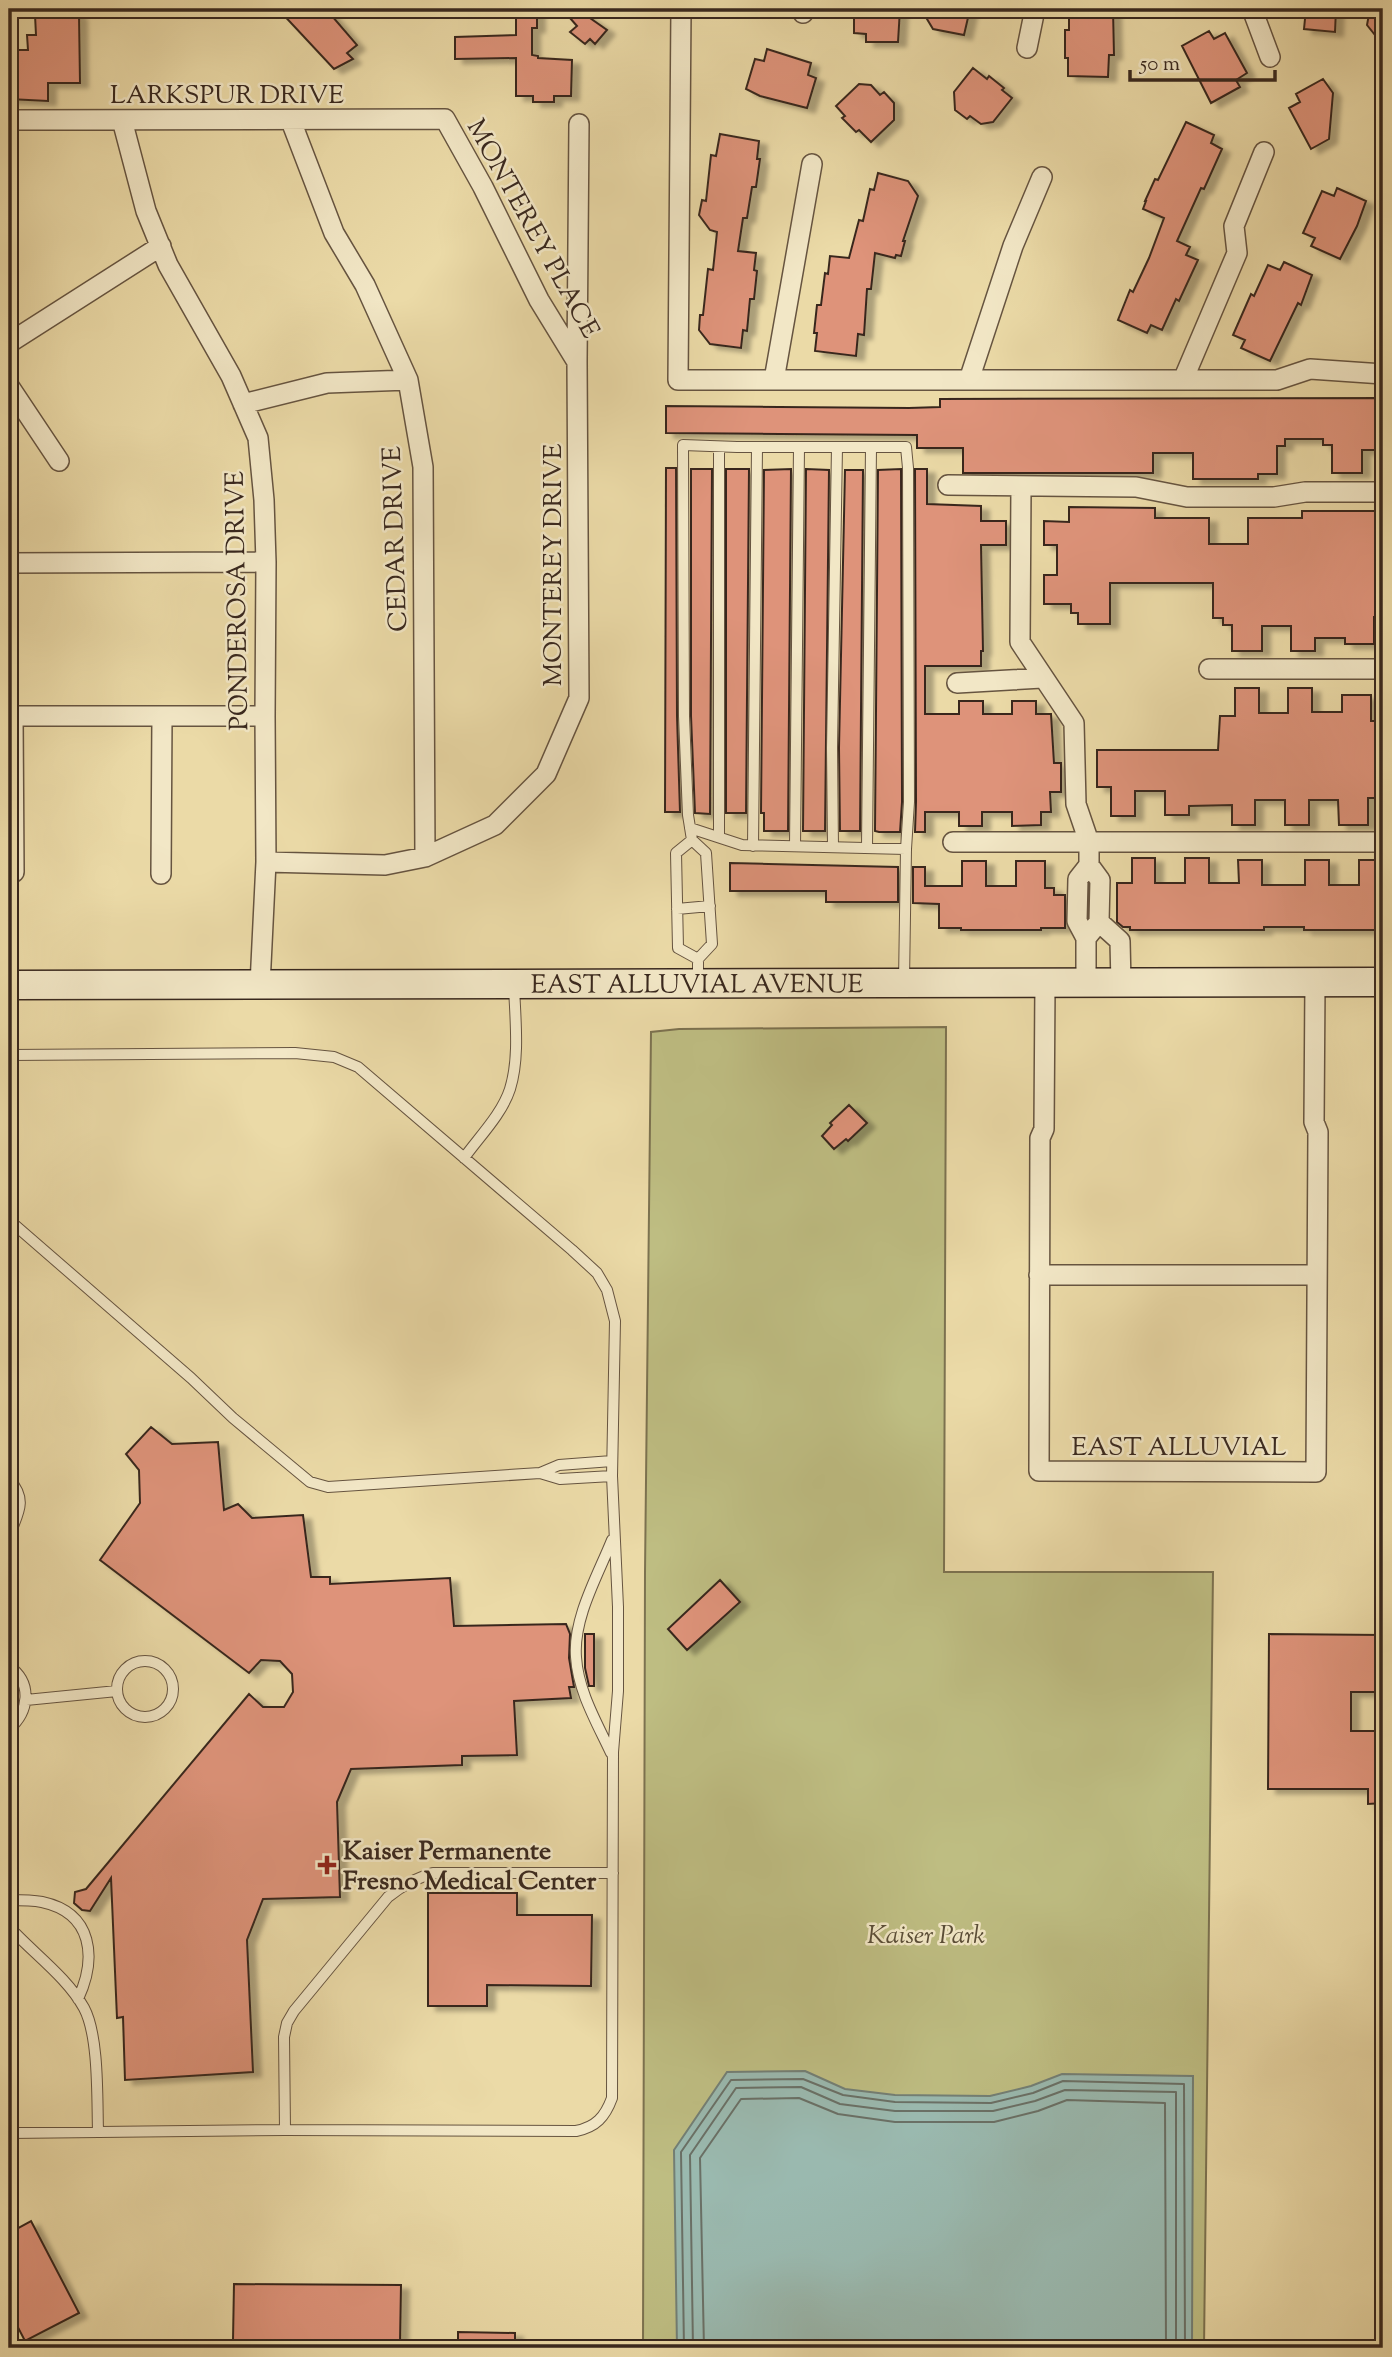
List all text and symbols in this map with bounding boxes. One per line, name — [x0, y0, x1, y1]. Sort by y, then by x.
scale bar — [1130, 38, 1275, 82]
text: 50 m — [1139, 50, 1180, 80]
street label: LARKSPUR DRIVE — [110, 78, 344, 115]
street label: MONTEREY PLACE — [456, 113, 608, 346]
street label: MONTEREY DRIVE — [536, 443, 573, 686]
street label: CEDAR DRIVE — [375, 445, 418, 632]
street label: PONDEROSA DRIVE — [218, 471, 259, 731]
street label: EAST ALLUVIAL AVENUE — [531, 967, 864, 1005]
street label: EAST ALLUVIAL — [1072, 1430, 1287, 1467]
place label: Kaiser Permanente Fresno Medical Center — [343, 1834, 597, 1901]
marker: Kaiser Permanente Fresno Medical Center — [317, 1855, 337, 1875]
park label: Kaiser Park — [867, 1918, 985, 1955]

